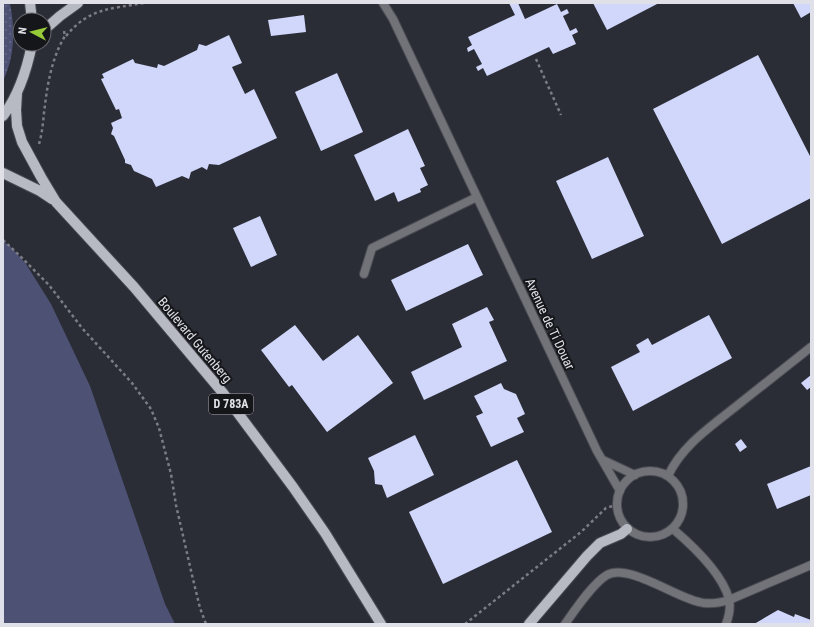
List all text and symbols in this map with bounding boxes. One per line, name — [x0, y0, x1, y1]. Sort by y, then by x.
north arrow — [12, 12, 52, 52]
text: N — [16, 26, 29, 35]
street label: Avenue de Ti Douar — [522, 276, 578, 372]
street label: Boulevard Gutenberg — [155, 294, 235, 386]
road number: D 783A — [209, 394, 253, 414]

